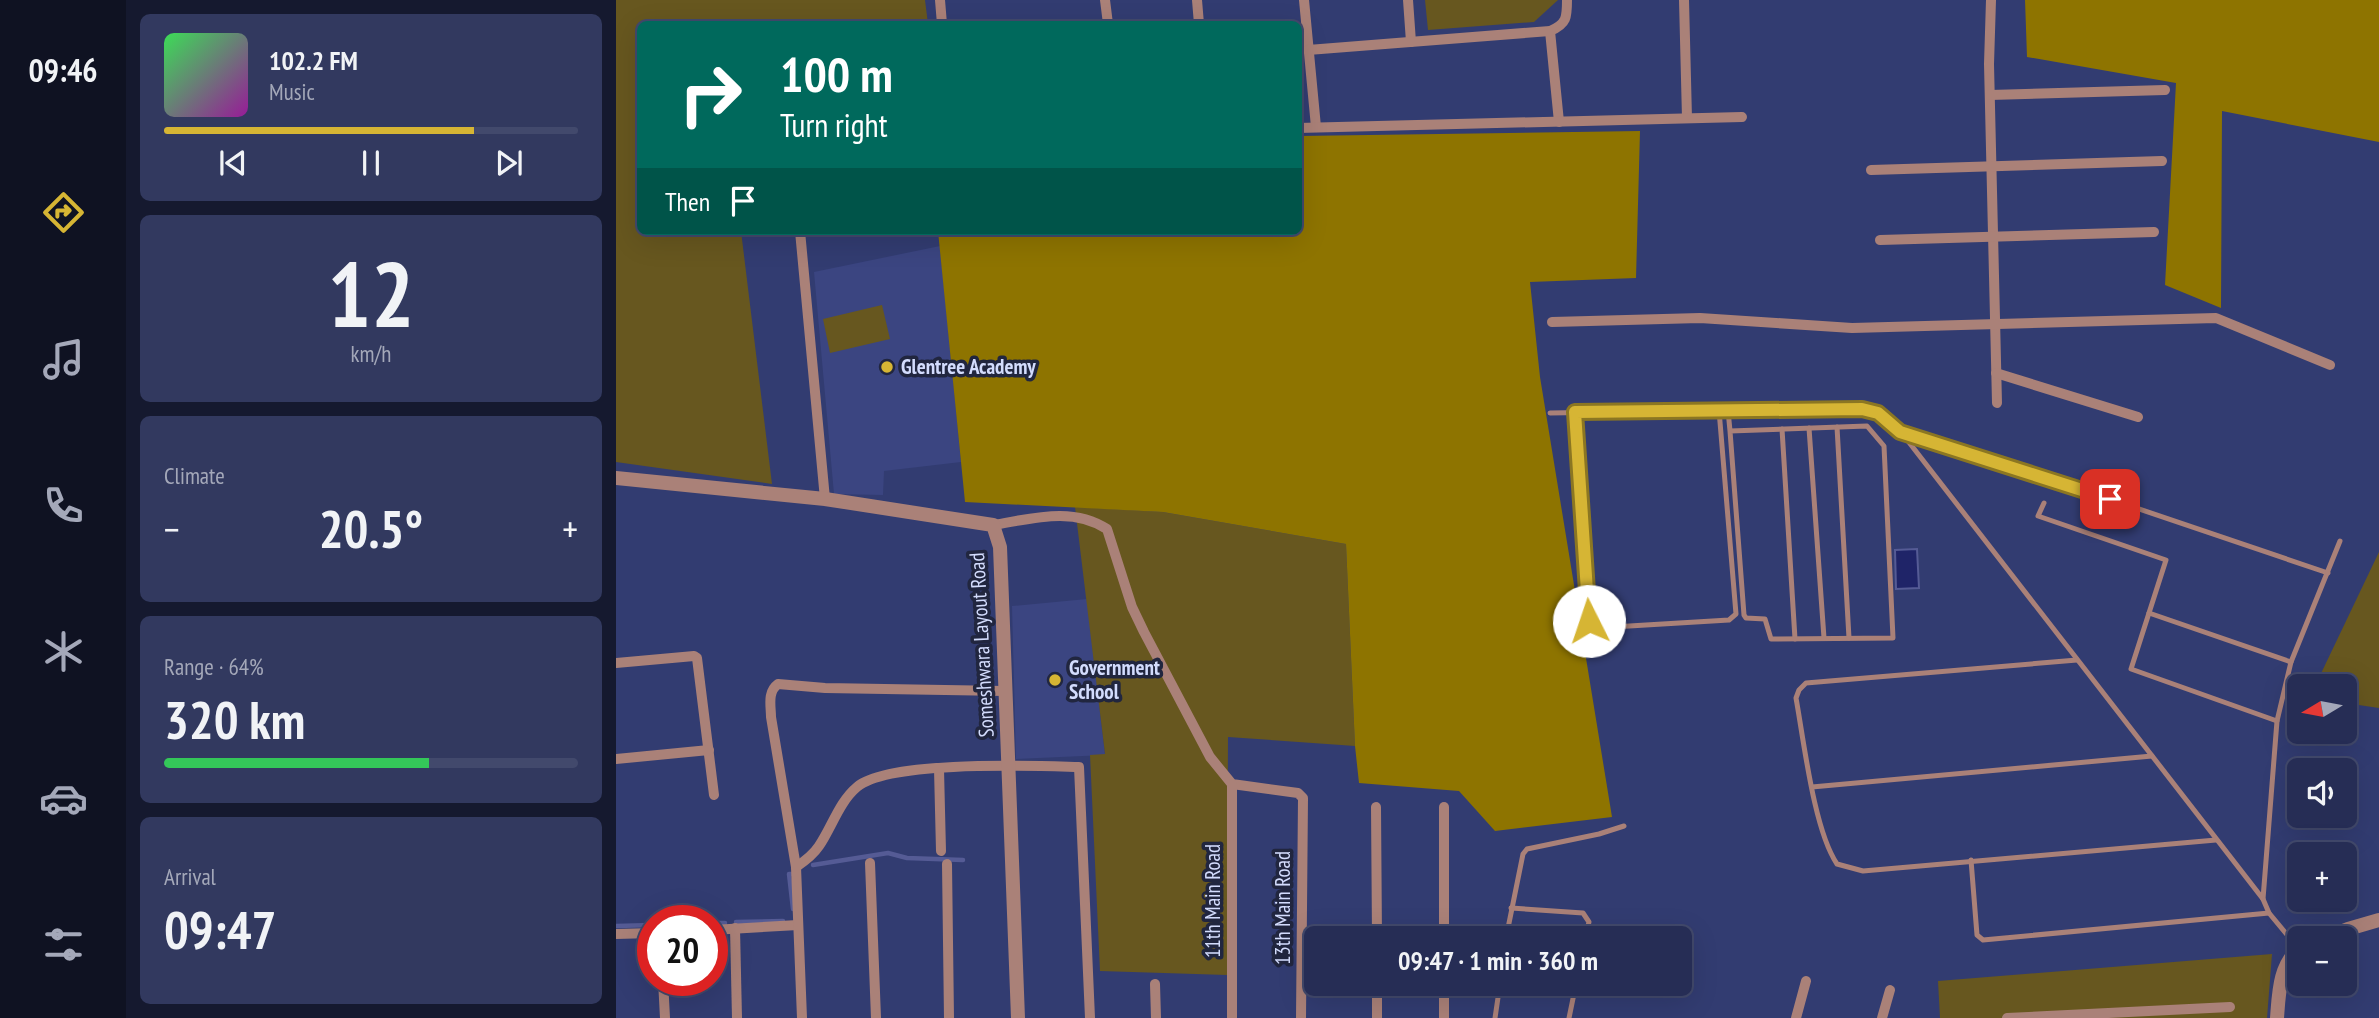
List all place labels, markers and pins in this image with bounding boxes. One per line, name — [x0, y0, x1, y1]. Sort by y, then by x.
place label: Glentree Academy — [901, 353, 1036, 380]
marker: Glentree Academy — [879, 359, 895, 375]
pin — [2080, 469, 2140, 529]
place label: Government School — [1069, 654, 1160, 705]
marker: Government School — [1047, 672, 1063, 688]

